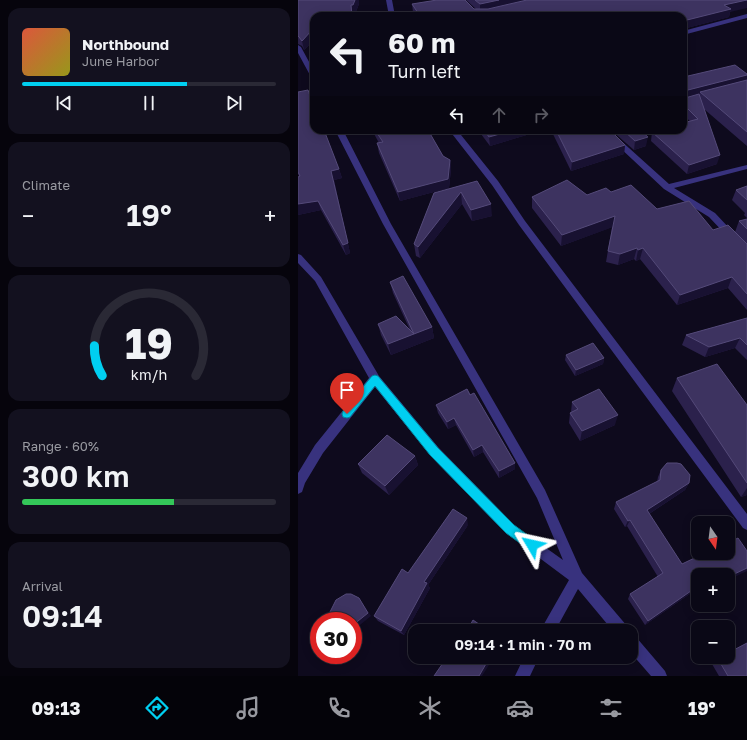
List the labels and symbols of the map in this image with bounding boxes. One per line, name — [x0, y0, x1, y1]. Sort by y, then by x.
pin — [330, 373, 364, 414]
north arrow — [691, 516, 735, 560]
position arrow — [511, 524, 553, 566]
speed limit sign: 30 — [310, 612, 362, 664]

